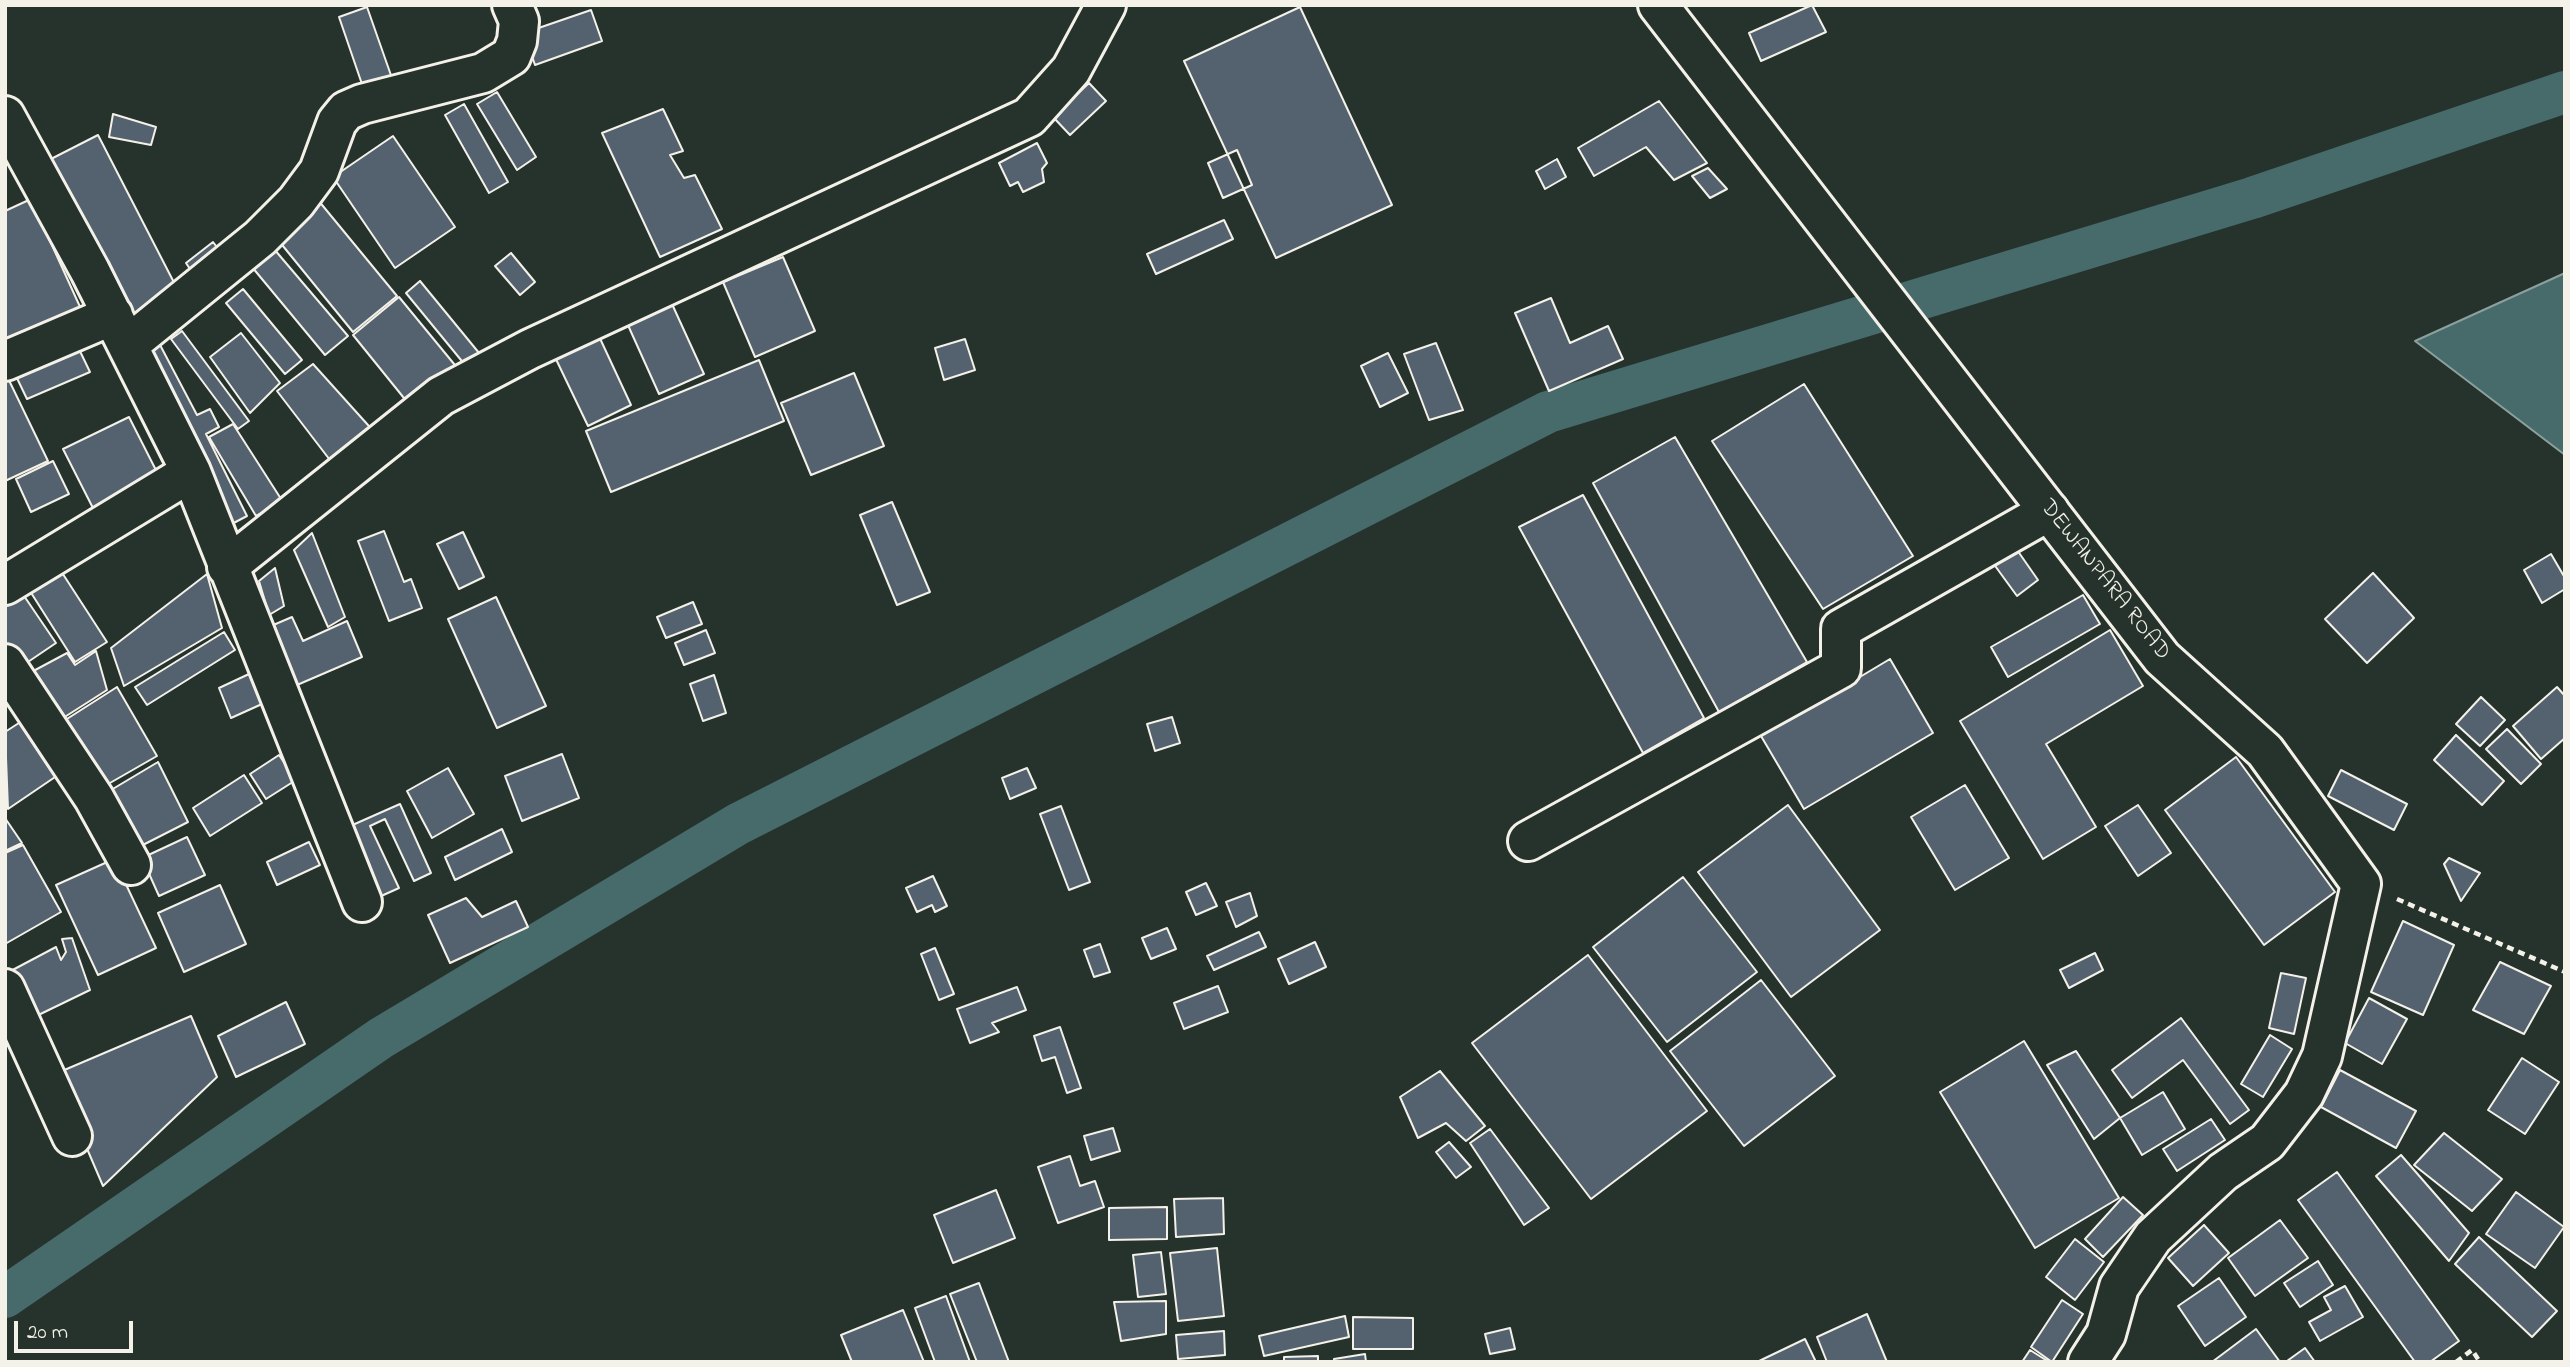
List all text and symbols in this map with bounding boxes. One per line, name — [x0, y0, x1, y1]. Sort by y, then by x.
street label: DEWANPARA ROAD — [2033, 495, 2175, 667]
scale bar — [18, 1308, 136, 1352]
text: 20 m — [27, 1318, 68, 1348]

